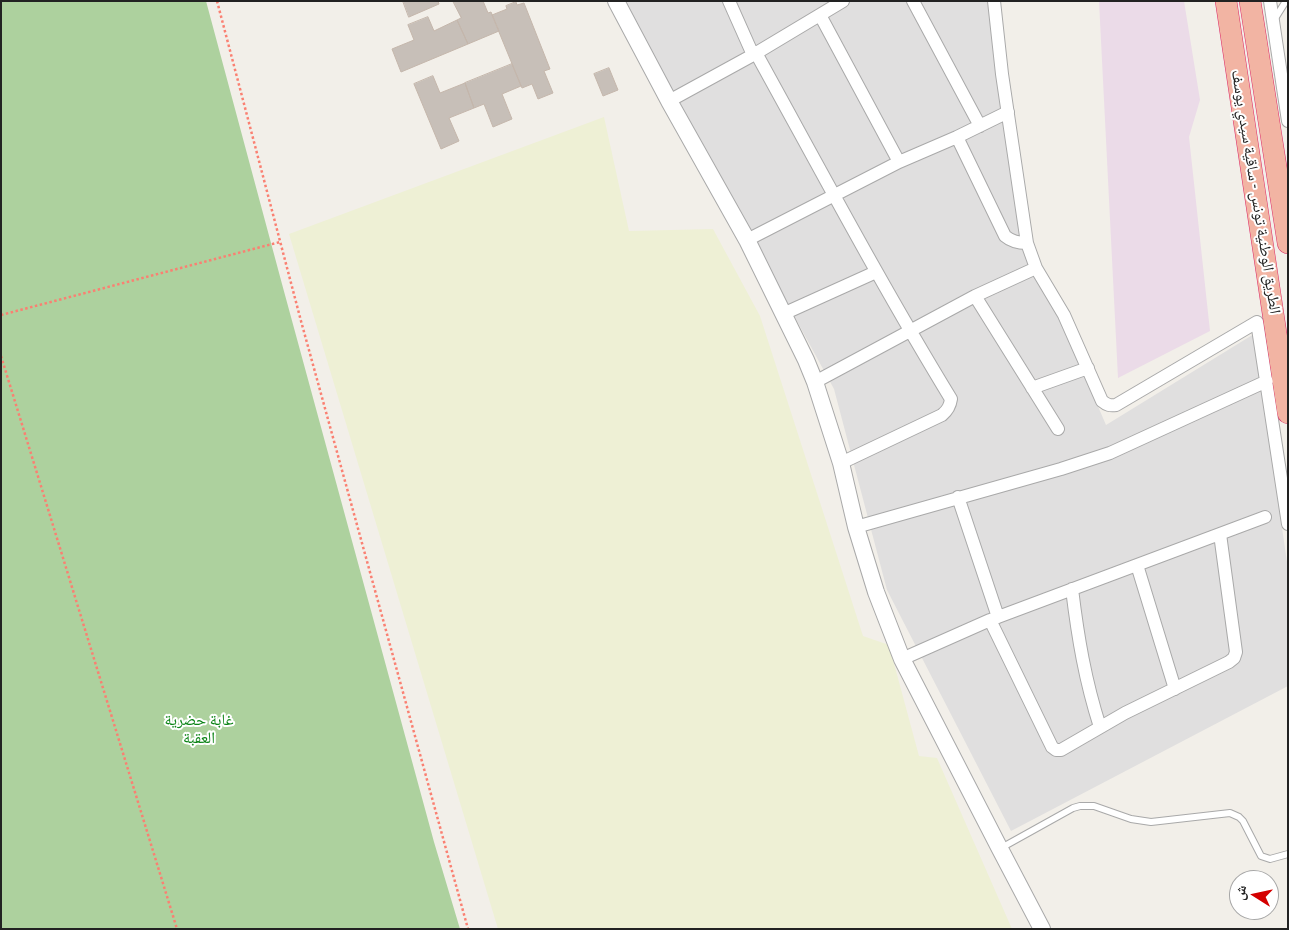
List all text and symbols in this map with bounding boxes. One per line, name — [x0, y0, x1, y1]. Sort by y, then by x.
street label: الطريق الوطنية تونس - ساقية سيدي يوسف — [1226, 69, 1284, 315]
park label: غابة حضرية العقبة — [164, 711, 234, 749]
north arrow — [1229, 870, 1279, 920]
text: ش — [1231, 884, 1249, 901]

